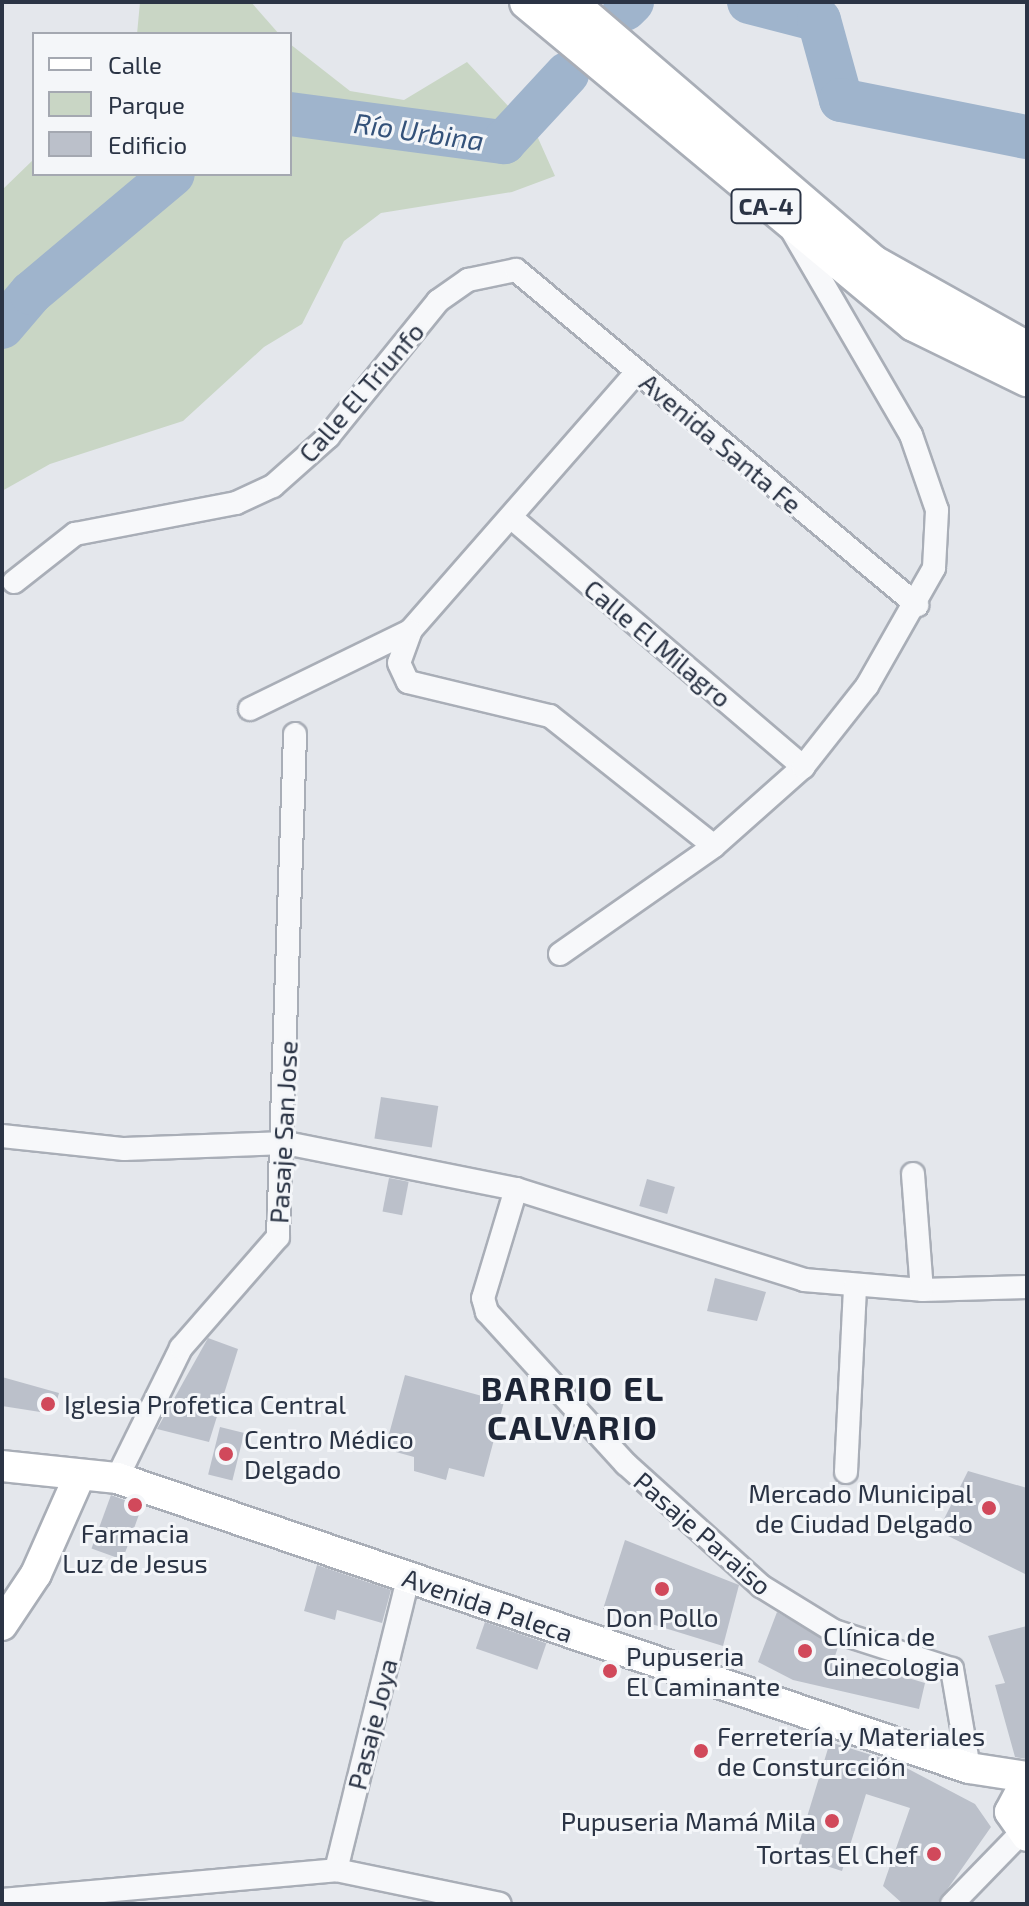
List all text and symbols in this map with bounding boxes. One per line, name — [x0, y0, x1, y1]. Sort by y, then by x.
legend — [32, 32, 292, 176]
text: Calle — [108, 50, 162, 79]
text: Parque — [108, 90, 185, 119]
water label: Río Urbina — [352, 105, 486, 157]
text: Edificio — [108, 130, 187, 159]
road number: CA-4 — [730, 186, 802, 226]
street label: Calle El Triunfo — [291, 315, 431, 469]
street label: Avenida Santa Fe — [634, 366, 808, 520]
street label: Calle El Milagro — [578, 572, 738, 714]
street label: Pasaje San Jose — [263, 1039, 303, 1225]
district label: BARRIO EL CALVARIO — [481, 1367, 665, 1446]
place label: Iglesia Profetica Central — [64, 1388, 346, 1420]
marker: Iglesia Profetica Central — [39, 1395, 57, 1413]
place label: Centro Médico Delgado — [244, 1423, 414, 1484]
marker: Centro Médico Delgado — [215, 1443, 237, 1465]
street label: Pasaje Paraiso — [628, 1465, 778, 1601]
place label: Mercado Municipal de Ciudad Delgado — [748, 1477, 973, 1538]
marker: Farmacia Luz de Jesus — [126, 1496, 144, 1514]
marker: Mercado Municipal de Ciudad Delgado — [980, 1499, 998, 1517]
place label: Farmacia Luz de Jesus — [62, 1517, 208, 1578]
street label: Avenida Paleca — [399, 1561, 577, 1649]
marker: Don Pollo — [653, 1580, 671, 1598]
place label: Don Pollo — [605, 1601, 719, 1633]
place label: Clínica de Ginecologia — [823, 1620, 960, 1682]
place label: Pupuseria El Caminante — [626, 1640, 781, 1702]
marker: Clínica de Ginecologia — [794, 1640, 816, 1662]
street label: Pasaje Joya — [341, 1655, 403, 1793]
marker: Pupuseria El Caminante — [601, 1662, 619, 1680]
place label: Ferretería y Materiales de Consturcción — [717, 1720, 986, 1782]
marker: Ferretería y Materiales de Consturcción — [692, 1742, 710, 1760]
place label: Pupuseria Mamá Mila — [561, 1805, 816, 1837]
marker: Pupuseria Mamá Mila — [823, 1812, 841, 1830]
place label: Tortas El Chef — [756, 1838, 918, 1870]
marker: Tortas El Chef — [925, 1845, 943, 1863]

